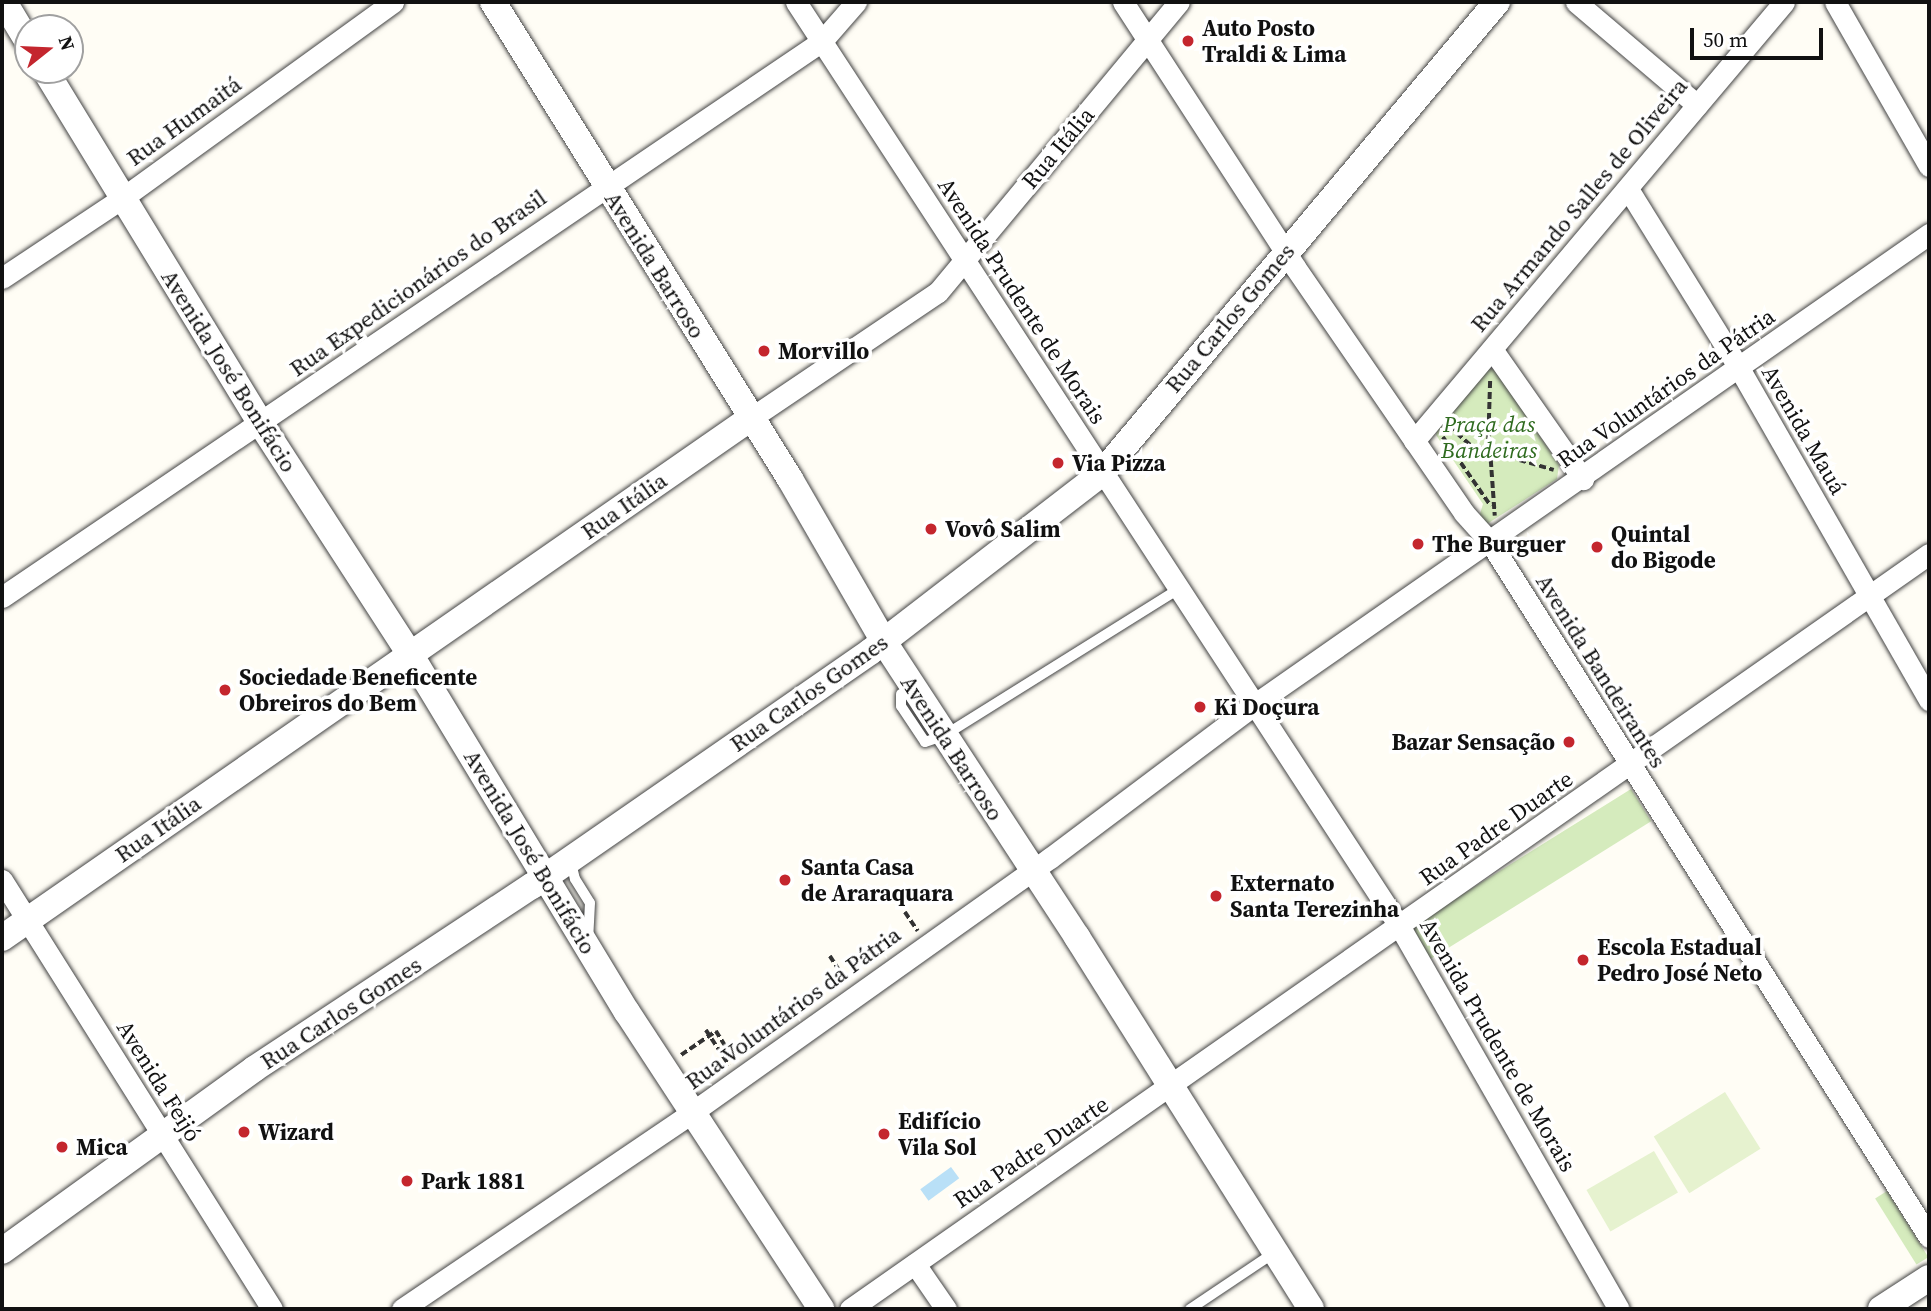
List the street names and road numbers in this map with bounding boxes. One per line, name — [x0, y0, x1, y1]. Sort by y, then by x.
street label: Rua Humaitá — [121, 70, 247, 172]
street label: Rua Armando Salles de Oliveira — [1465, 73, 1693, 337]
street label: Rua Itália — [1016, 102, 1100, 194]
street label: Avenida Prudente de Morais — [932, 173, 1112, 429]
street label: Rua Expedicionários do Brasil — [284, 184, 552, 382]
street label: Avenida Barroso — [599, 186, 711, 344]
street label: Rua Carlos Gomes — [1160, 238, 1300, 398]
street label: Avenida José Bonifácio — [155, 265, 303, 477]
street label: Rua Voluntários da Pátria — [1552, 302, 1780, 474]
street label: Avenida Mauá — [1756, 361, 1852, 499]
street label: Rua Itália — [576, 467, 672, 545]
street label: Avenida Bandeirantes — [1530, 569, 1672, 773]
street label: Rua Carlos Gomes — [725, 628, 893, 758]
street label: Avenida Barroso — [895, 670, 1009, 826]
street label: Avenida José Bonifácio — [458, 745, 602, 959]
street label: Rua Padre Duarte — [1414, 765, 1578, 891]
street label: Rua Itália — [110, 790, 206, 868]
street label: Avenida Prudente de Morais — [1414, 913, 1582, 1177]
street label: Rua Voluntários da Pátria — [680, 920, 906, 1096]
street label: Rua Carlos Gomes — [255, 951, 427, 1075]
street label: Avenida Feijó — [111, 1015, 207, 1147]
street label: Rua Padre Duarte — [948, 1090, 1114, 1214]

